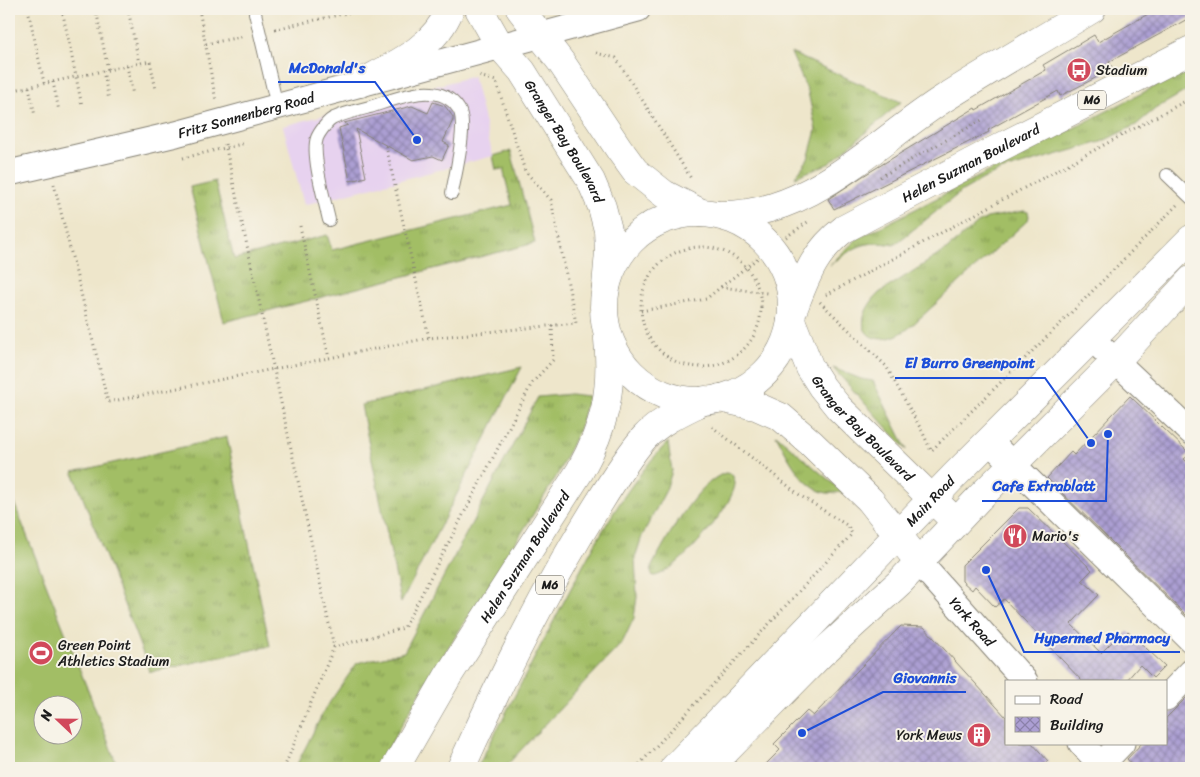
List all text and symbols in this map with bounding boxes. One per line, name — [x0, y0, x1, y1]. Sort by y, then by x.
callout: McDonald's — [278, 52, 375, 82]
text: McDonald's — [288, 55, 366, 81]
bus stop icon: Stadium — [1066, 57, 1092, 83]
place label: Stadium — [1096, 58, 1148, 83]
street label: Granger Bay Boulevard — [517, 75, 611, 208]
street label: Fritz Sonnenberg Road — [175, 85, 319, 146]
road number: M6 — [1078, 90, 1106, 110]
street label: Helen Suzman Boulevard — [897, 116, 1046, 210]
callout: El Burro Greenpoint — [895, 348, 1045, 378]
text: El Burro Greenpoint — [905, 350, 1036, 376]
street label: Granger Bay Boulevard — [804, 370, 921, 489]
street label: Main Road — [900, 469, 963, 533]
callout: Cafe Extrablatt — [982, 471, 1106, 501]
text: Cafe Extrablatt — [991, 473, 1096, 499]
street label: Helen Suzman Boulevard — [473, 485, 578, 628]
restaurant icon: Mario's — [1002, 523, 1028, 549]
place label: Mario's — [1032, 524, 1079, 549]
road number: M6 — [536, 576, 564, 594]
street label: York Road — [942, 591, 1002, 654]
callout: Hypermed Pharmacy — [1024, 622, 1180, 652]
text: Hypermed Pharmacy — [1033, 625, 1171, 651]
place label: Green Point Athletics Stadium — [57, 633, 170, 674]
sports icon: Green Point Athletics Stadium — [28, 640, 54, 666]
callout: Giovannis — [883, 662, 966, 692]
text: Giovannis — [893, 665, 958, 691]
legend — [1005, 680, 1168, 744]
text: Road — [1050, 686, 1083, 712]
north arrow — [32, 694, 82, 744]
text: N — [33, 706, 60, 725]
text: Building — [1050, 712, 1104, 738]
building icon: York Mews — [966, 722, 992, 748]
place label: York Mews — [897, 723, 963, 748]

